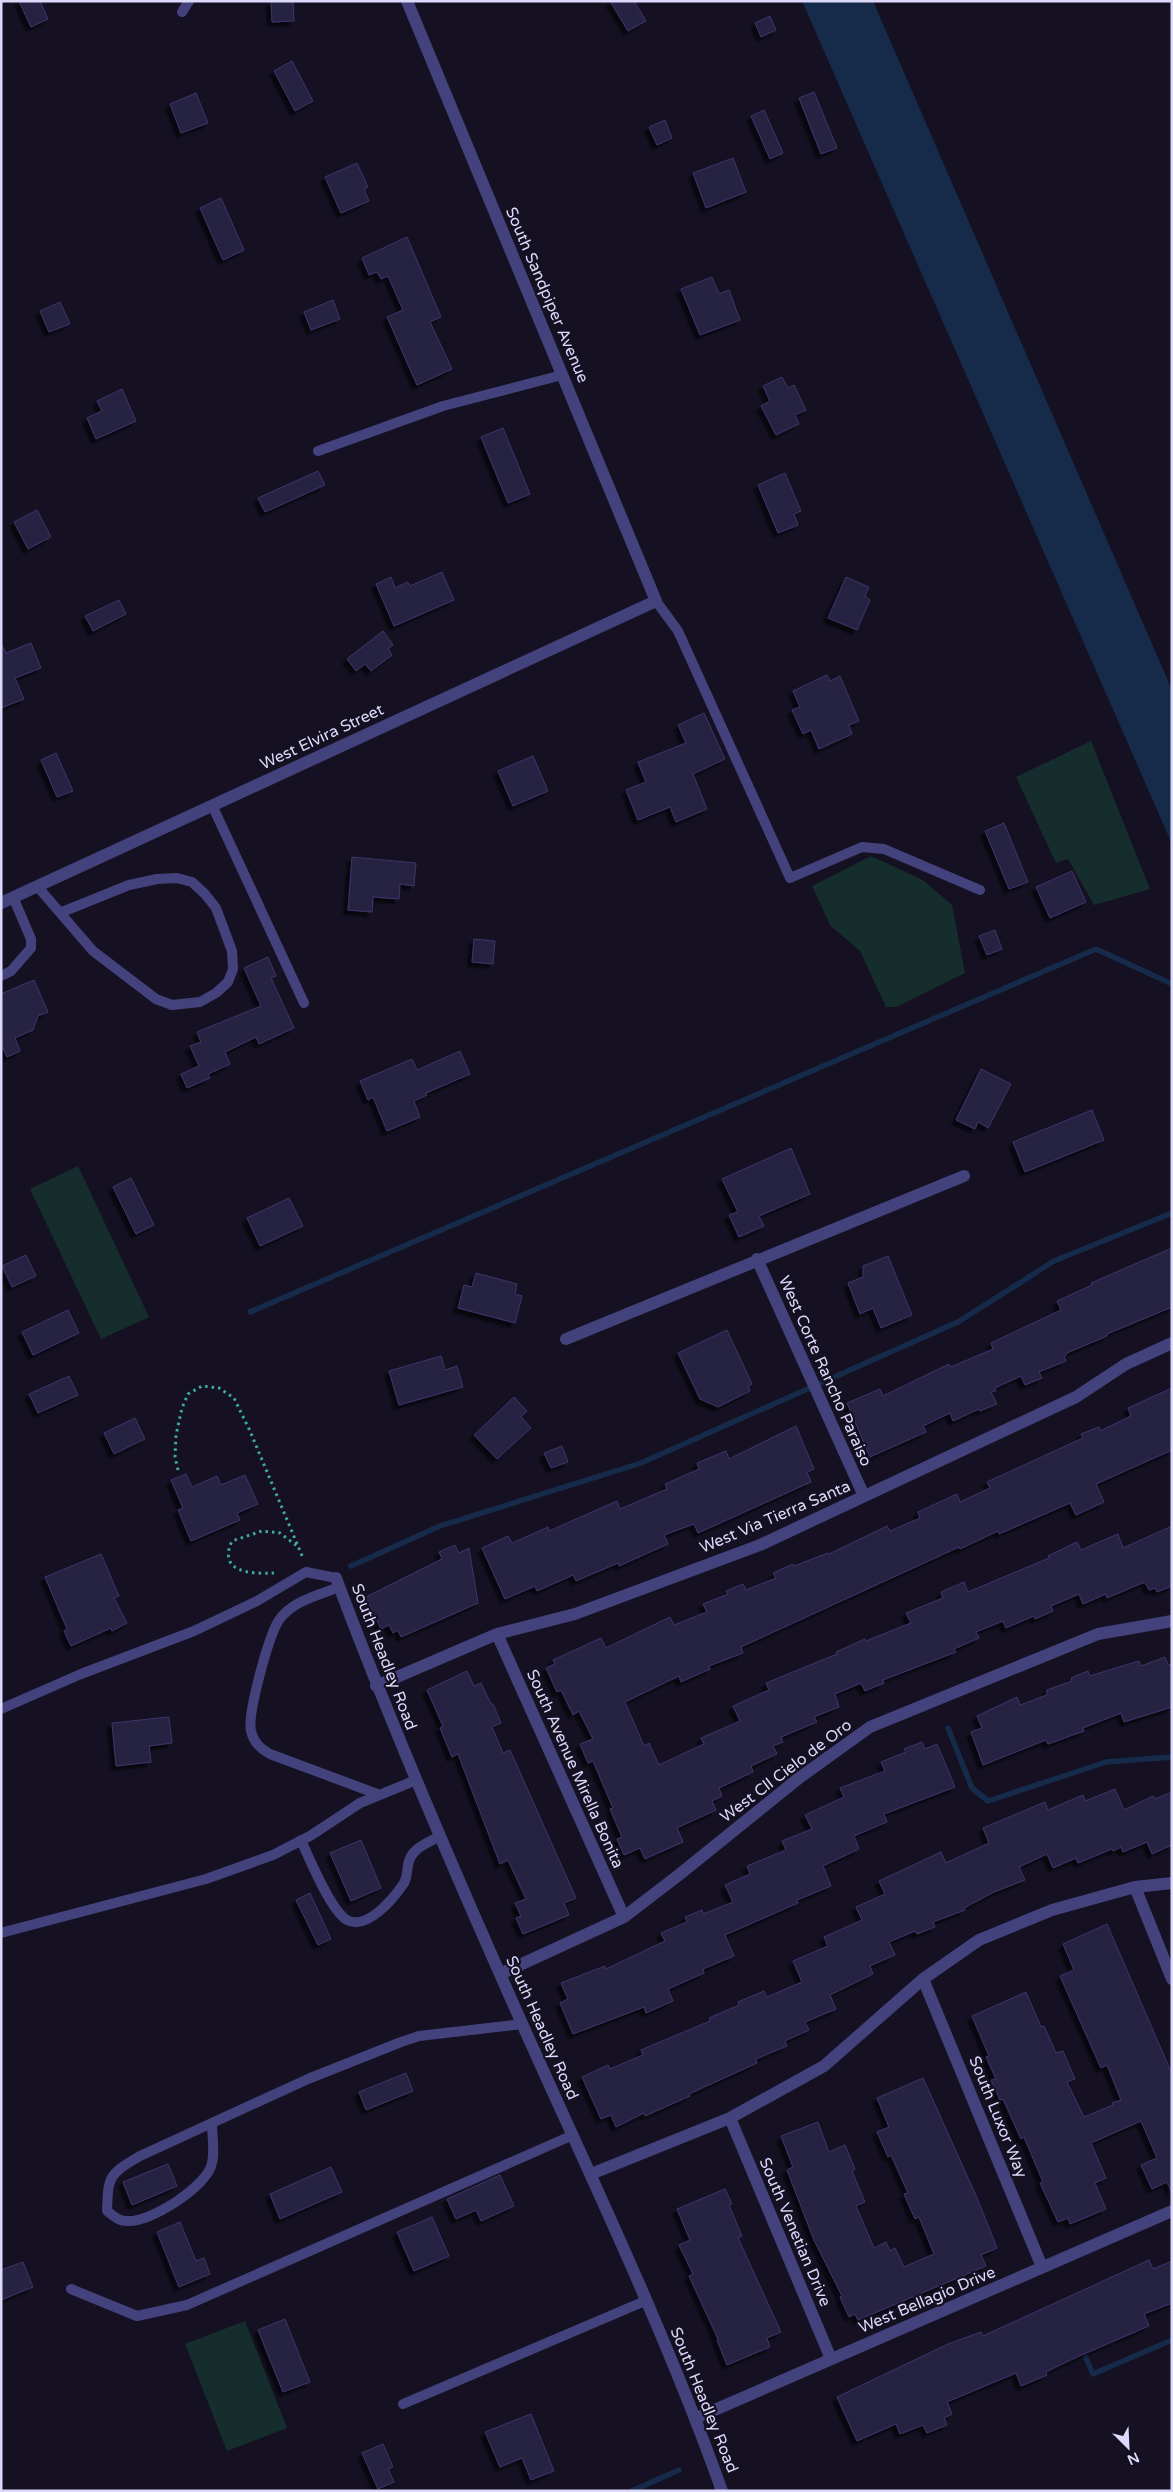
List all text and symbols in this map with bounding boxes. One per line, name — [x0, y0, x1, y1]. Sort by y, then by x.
street label: South Sandpiper Avenue — [501, 204, 593, 386]
street label: West Elvira Street — [257, 700, 387, 774]
street label: West Corte Rancho Paraiso — [774, 1273, 876, 1469]
street label: West Via Tierra Santa — [697, 1476, 853, 1558]
street label: South Headley Road — [347, 1581, 421, 1733]
street label: South Avenue Mirella Bonita — [522, 1666, 628, 1872]
street label: West Cll Cielo de Oro — [716, 1715, 856, 1827]
street label: South Headley Road — [501, 1953, 583, 2103]
street label: South Luxor Way — [964, 2053, 1032, 2181]
street label: South Venetian Drive — [755, 2155, 835, 2309]
street label: West Bellagio Drive — [856, 2262, 998, 2338]
street label: South Headley Road — [666, 2324, 742, 2476]
north arrow — [1103, 2422, 1153, 2472]
text: N — [1124, 2448, 1142, 2468]

